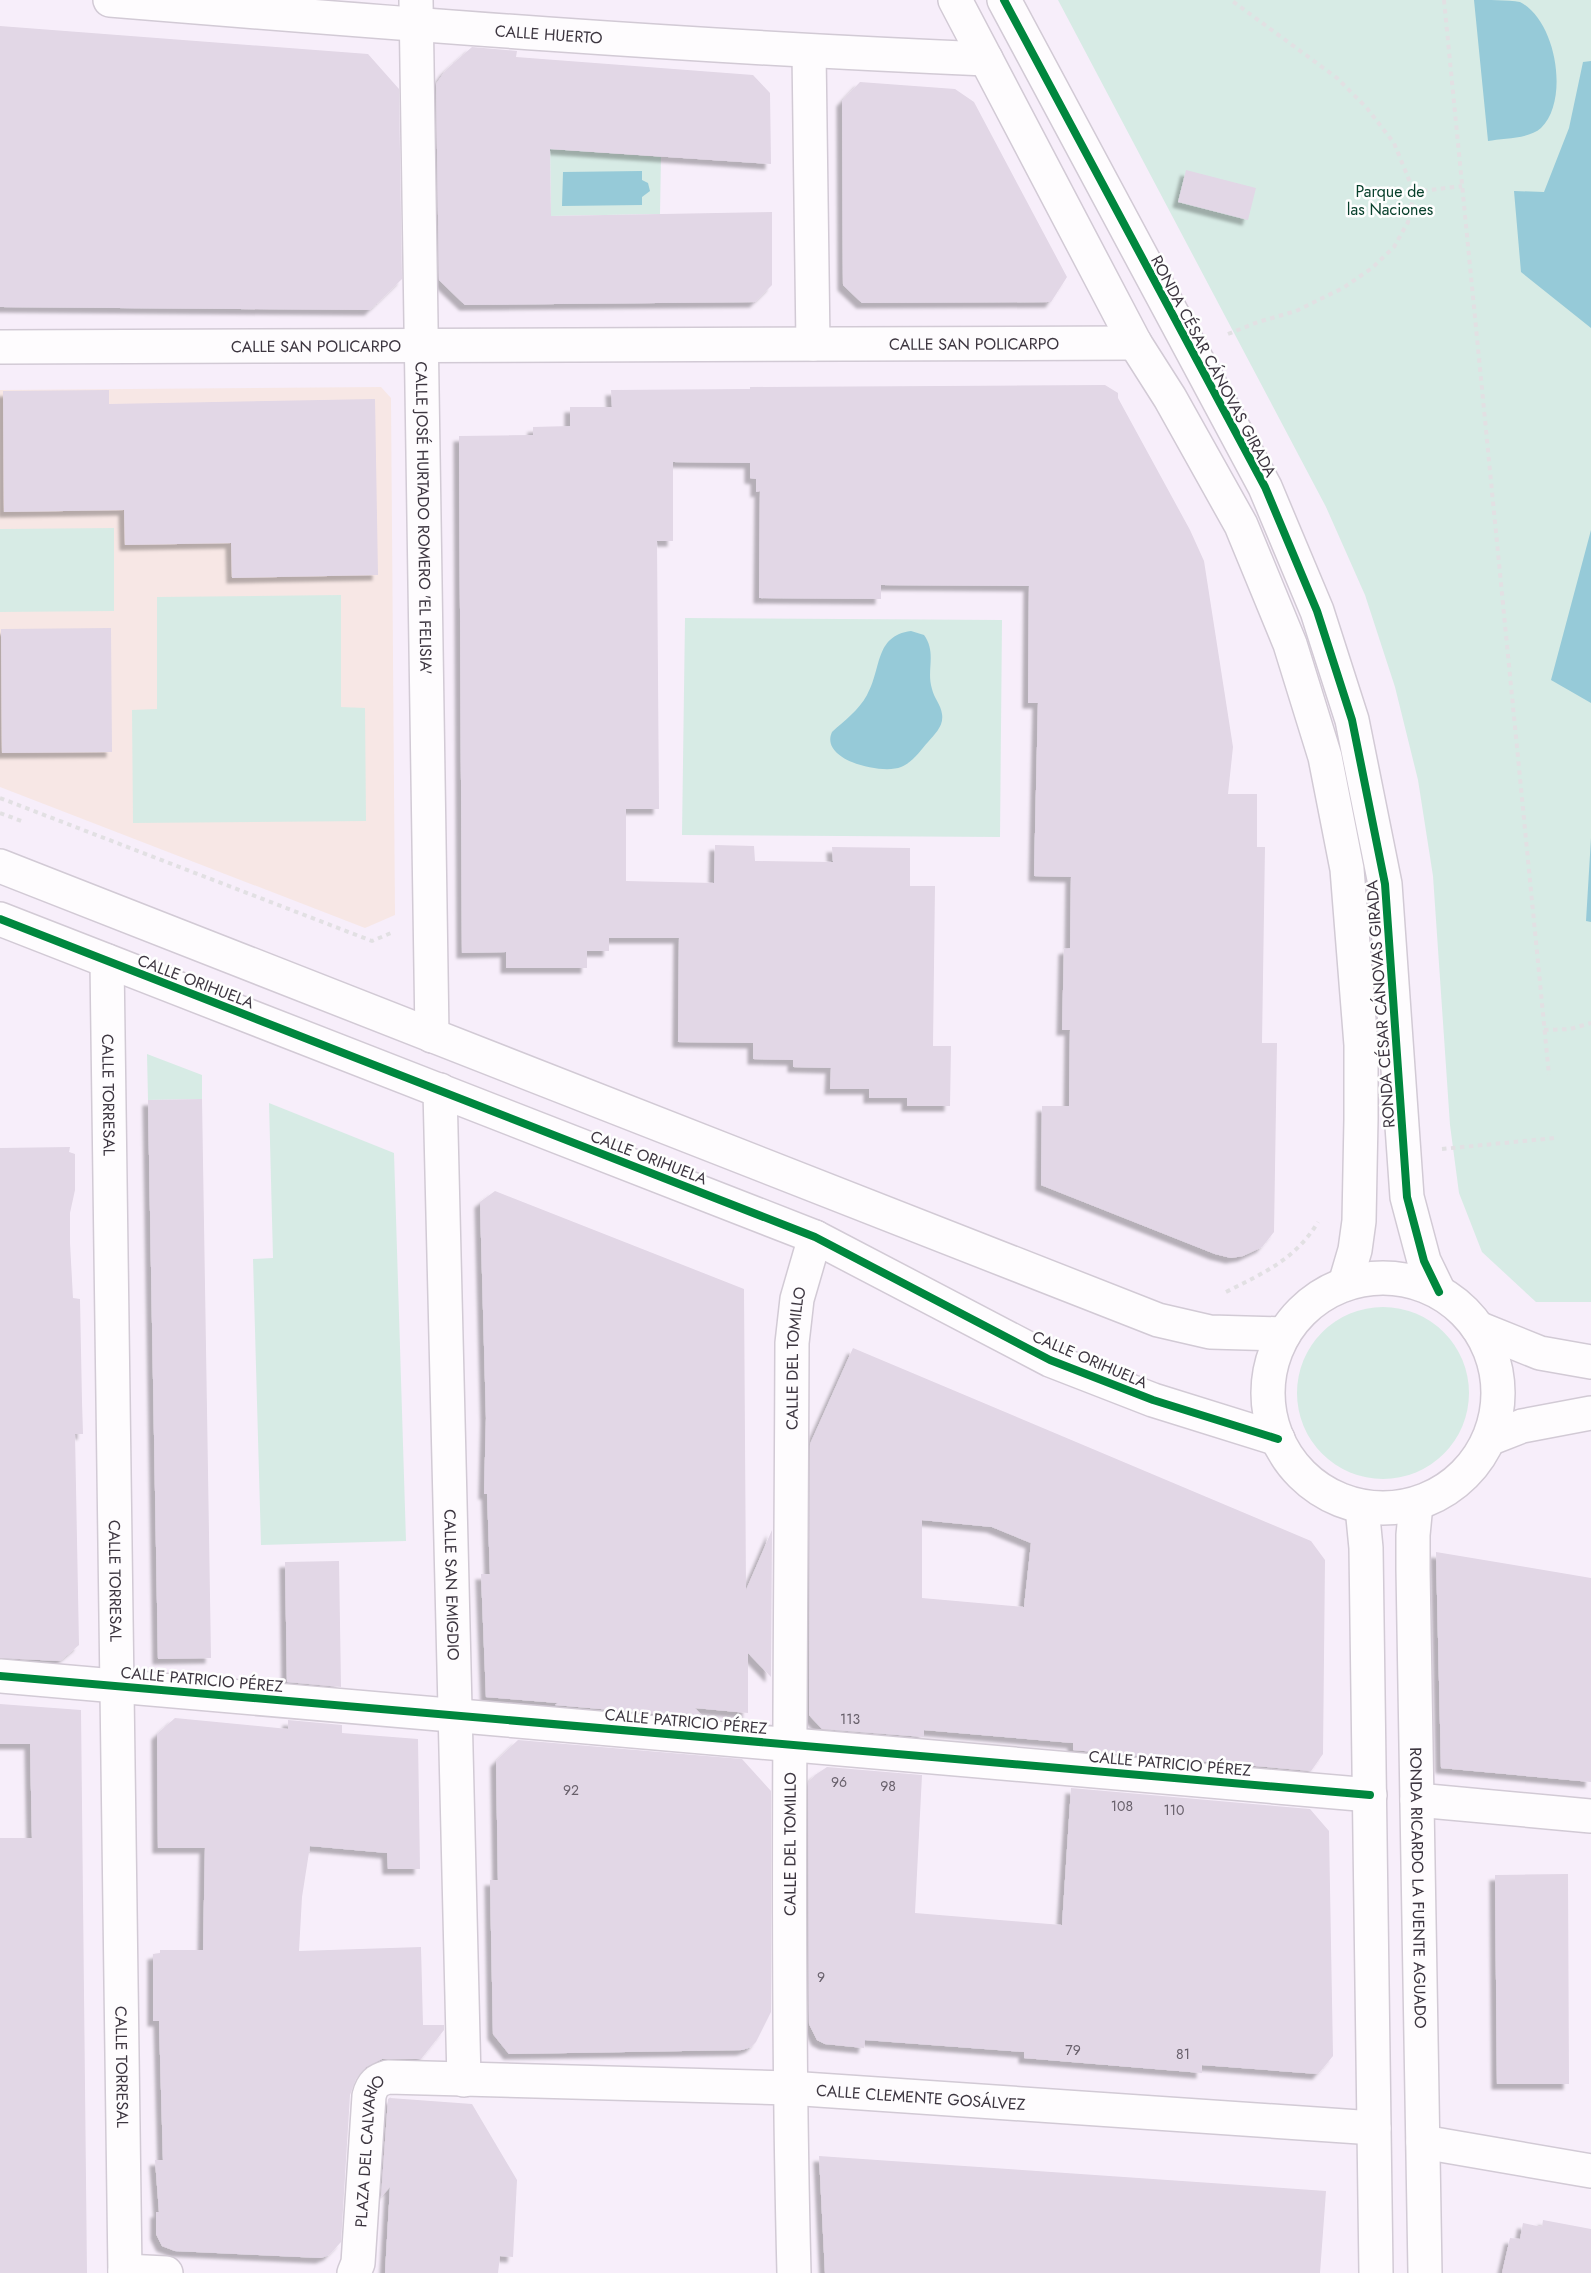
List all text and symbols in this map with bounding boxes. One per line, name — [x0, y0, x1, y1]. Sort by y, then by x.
street label: CALLE HUERTO — [494, 19, 603, 50]
park label: Parque de las Naciones — [1347, 180, 1433, 221]
street label: RONDA CÉSAR CÁNOVAS GIRADA — [1145, 251, 1282, 482]
street label: CALLE SAN POLICARPO — [889, 332, 1059, 356]
street label: CALLE SAN POLICARPO — [231, 335, 401, 358]
street label: CALLE JOSÉ HURTADO ROMERO 'EL FELISIA' — [410, 361, 437, 675]
street label: RONDA CÉSAR CÁNOVAS GIRADA — [1360, 879, 1401, 1129]
street label: CALLE ORIHUELA — [134, 949, 258, 1014]
street label: CALLE TORRESAL — [96, 1034, 121, 1157]
street label: CALLE ORIHUELA — [587, 1125, 711, 1190]
street label: CALLE DEL TOMILLO — [781, 1284, 812, 1430]
street label: CALLE ORIHUELA — [1029, 1325, 1151, 1394]
street label: CALLE SAN EMIGDIO — [438, 1509, 465, 1661]
street label: CALLE TORRESAL — [103, 1520, 127, 1643]
street label: CALLE PATRICIO PÉREZ — [120, 1661, 284, 1698]
street label: CALLE PATRICIO PÉREZ — [604, 1703, 768, 1740]
house number: 113 — [840, 1709, 860, 1729]
street label: CALLE PATRICIO PÉREZ — [1088, 1745, 1252, 1782]
street label: RONDA RICARDO LA FUENTE AGUADO — [1404, 1747, 1432, 2029]
street label: CALLE DEL TOMILLO — [779, 1772, 802, 1916]
house number: 96 — [831, 1772, 847, 1792]
house number: 98 — [880, 1776, 896, 1796]
house number: 92 — [563, 1780, 579, 1800]
house number: 108 — [1111, 1796, 1133, 1816]
house number: 110 — [1164, 1800, 1185, 1820]
house number: 9 — [817, 1967, 825, 1987]
street label: CALLE TORRESAL — [109, 2006, 134, 2129]
house number: 79 — [1065, 2040, 1081, 2060]
house number: 81 — [1176, 2044, 1190, 2064]
street label: PLAZA DEL CALVARIO — [349, 2069, 389, 2228]
street label: CALLE CLEMENTE GOSÁLVEZ — [815, 2079, 1026, 2116]

